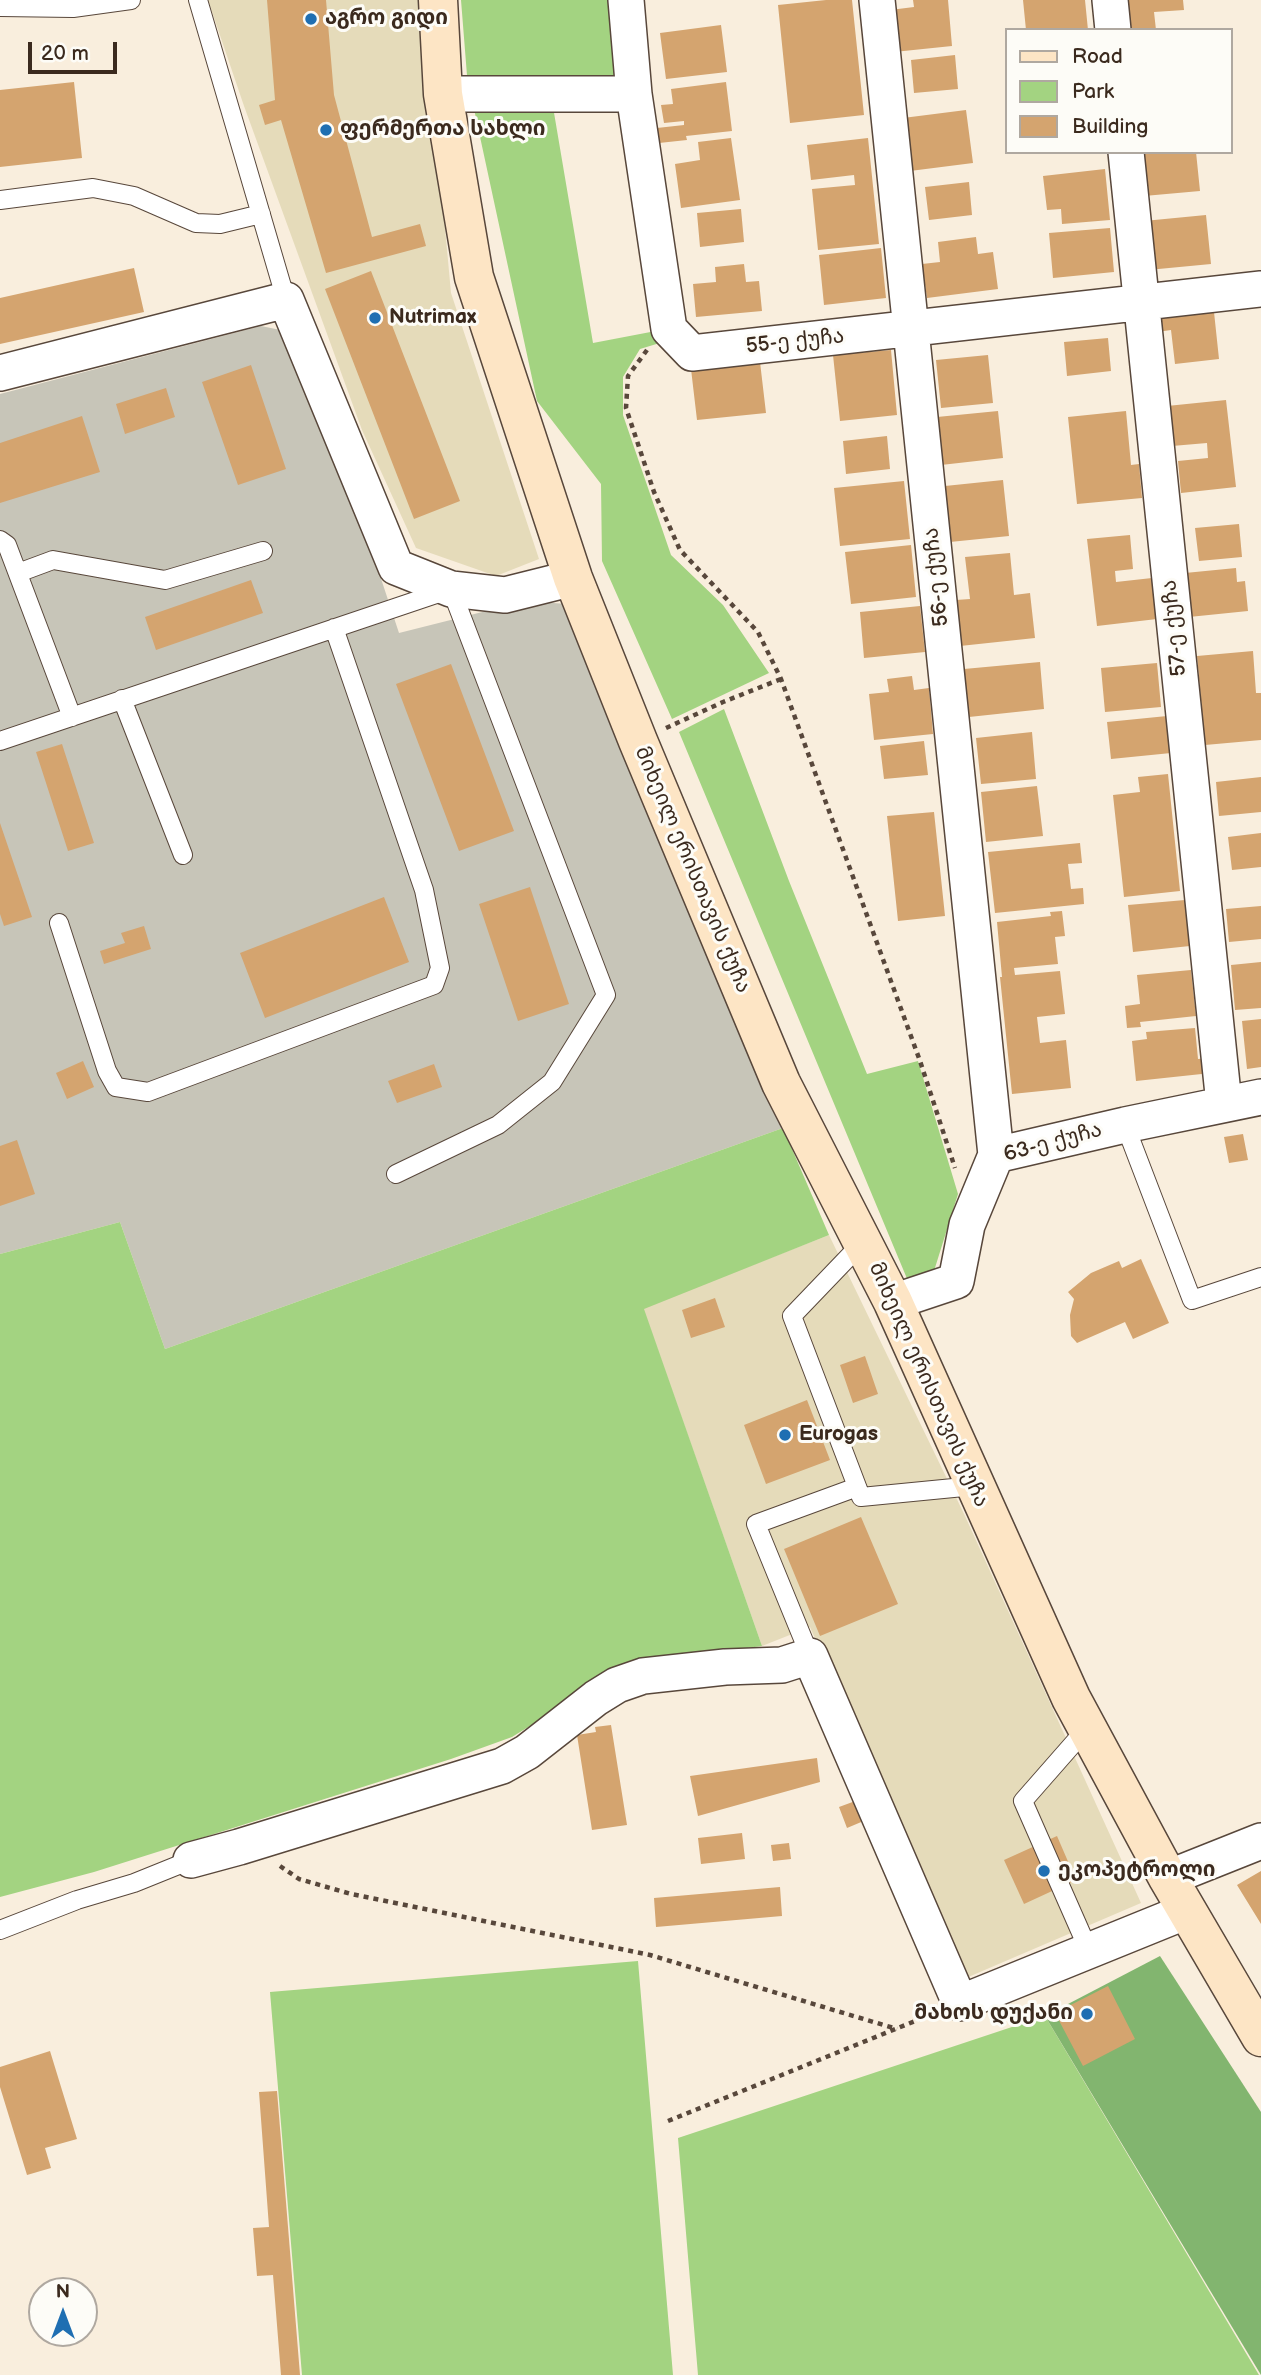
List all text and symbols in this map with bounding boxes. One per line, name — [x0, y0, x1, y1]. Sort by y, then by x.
place label: აგრო გიდი — [325, 6, 448, 32]
marker: აგრო გიდი — [303, 11, 319, 27]
scale bar — [32, 28, 121, 72]
legend — [1006, 28, 1233, 154]
text: 20 m — [41, 41, 89, 66]
text: Road — [1072, 44, 1123, 69]
text: Park — [1072, 79, 1114, 104]
text: Building — [1072, 114, 1148, 139]
place label: ფერმერთა სახლი — [340, 117, 545, 143]
marker: ფერმერთა სახლი — [318, 122, 334, 138]
place label: Nutrimax — [389, 305, 476, 331]
marker: Nutrimax — [367, 310, 383, 326]
street label: 55-ე ქუჩა — [745, 324, 845, 360]
street label: 56-ე ქუჩა — [919, 526, 955, 628]
street label: 57-ე ქუჩა — [1157, 578, 1193, 678]
street label: მიხეილ ერისთავის ქუჩა — [629, 743, 755, 997]
street label: 63-ე ქუჩა — [1001, 1118, 1105, 1168]
street label: მიხეილ ერისთავის ქუჩა — [863, 1259, 993, 1511]
place label: Eurogas — [799, 1422, 878, 1448]
marker: Eurogas — [777, 1427, 793, 1443]
place label: ეკოპეტროლი — [1058, 1858, 1215, 1884]
marker: ეკოპეტროლი — [1036, 1863, 1052, 1879]
place label: მახოს დუქანი — [914, 2001, 1073, 2027]
marker: მახოს დუქანი — [1079, 2006, 1095, 2022]
north arrow — [28, 2277, 98, 2347]
text: N — [56, 2281, 70, 2304]

